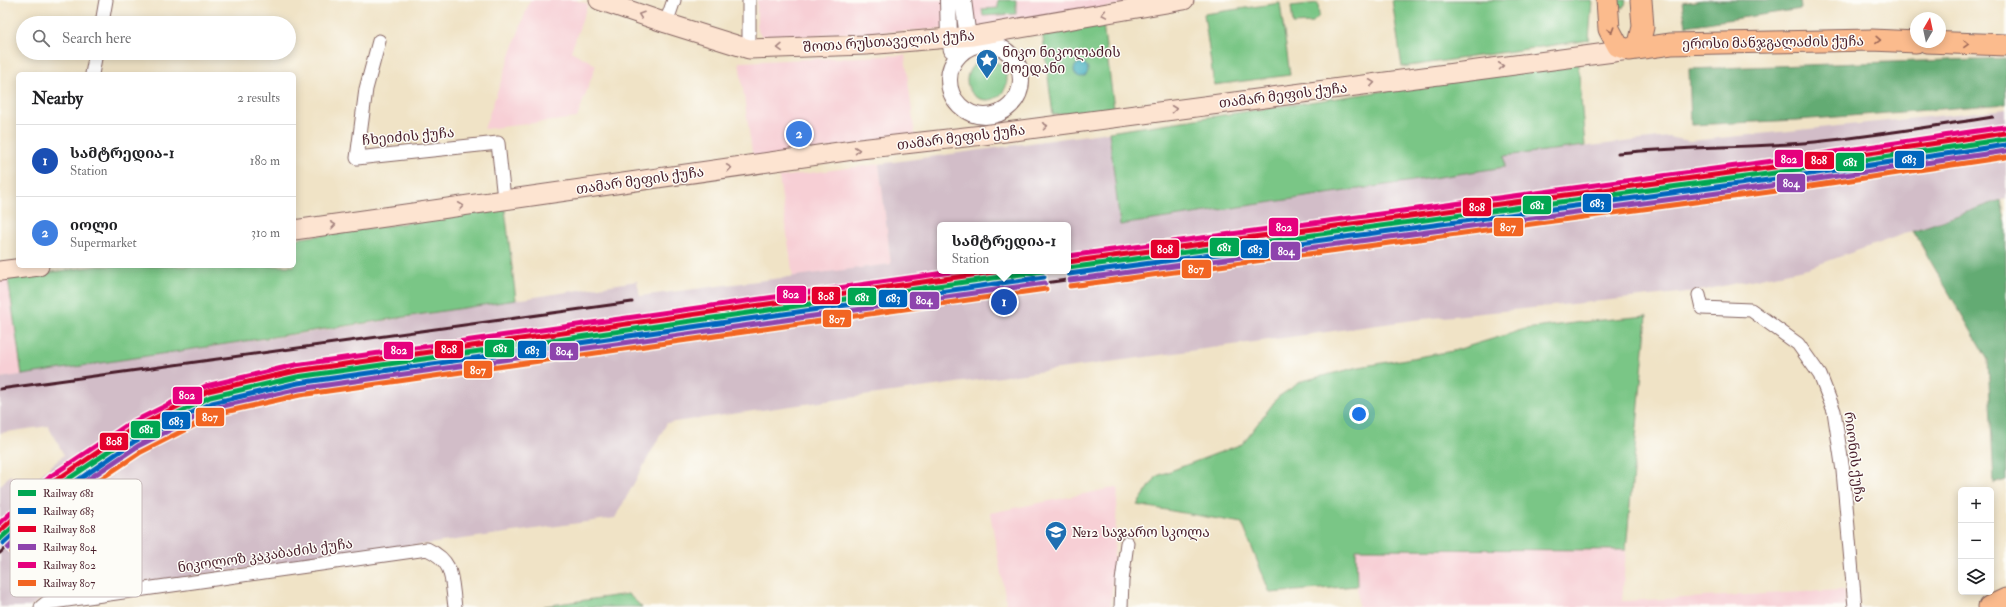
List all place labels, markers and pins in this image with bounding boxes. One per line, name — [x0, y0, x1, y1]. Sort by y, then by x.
place label: ნიკო ნიკოლაძის მოედანი — [1002, 44, 1121, 77]
place icon: ნიკო ნიკოლაძის მოედანი — [974, 47, 1000, 80]
pin: 2 — [786, 119, 812, 149]
pin: 1 — [991, 287, 1017, 317]
school or university icon: №12 საჯარო სკოლა — [1043, 519, 1069, 552]
place label: №12 საჯარო სკოლა — [1072, 524, 1210, 541]

